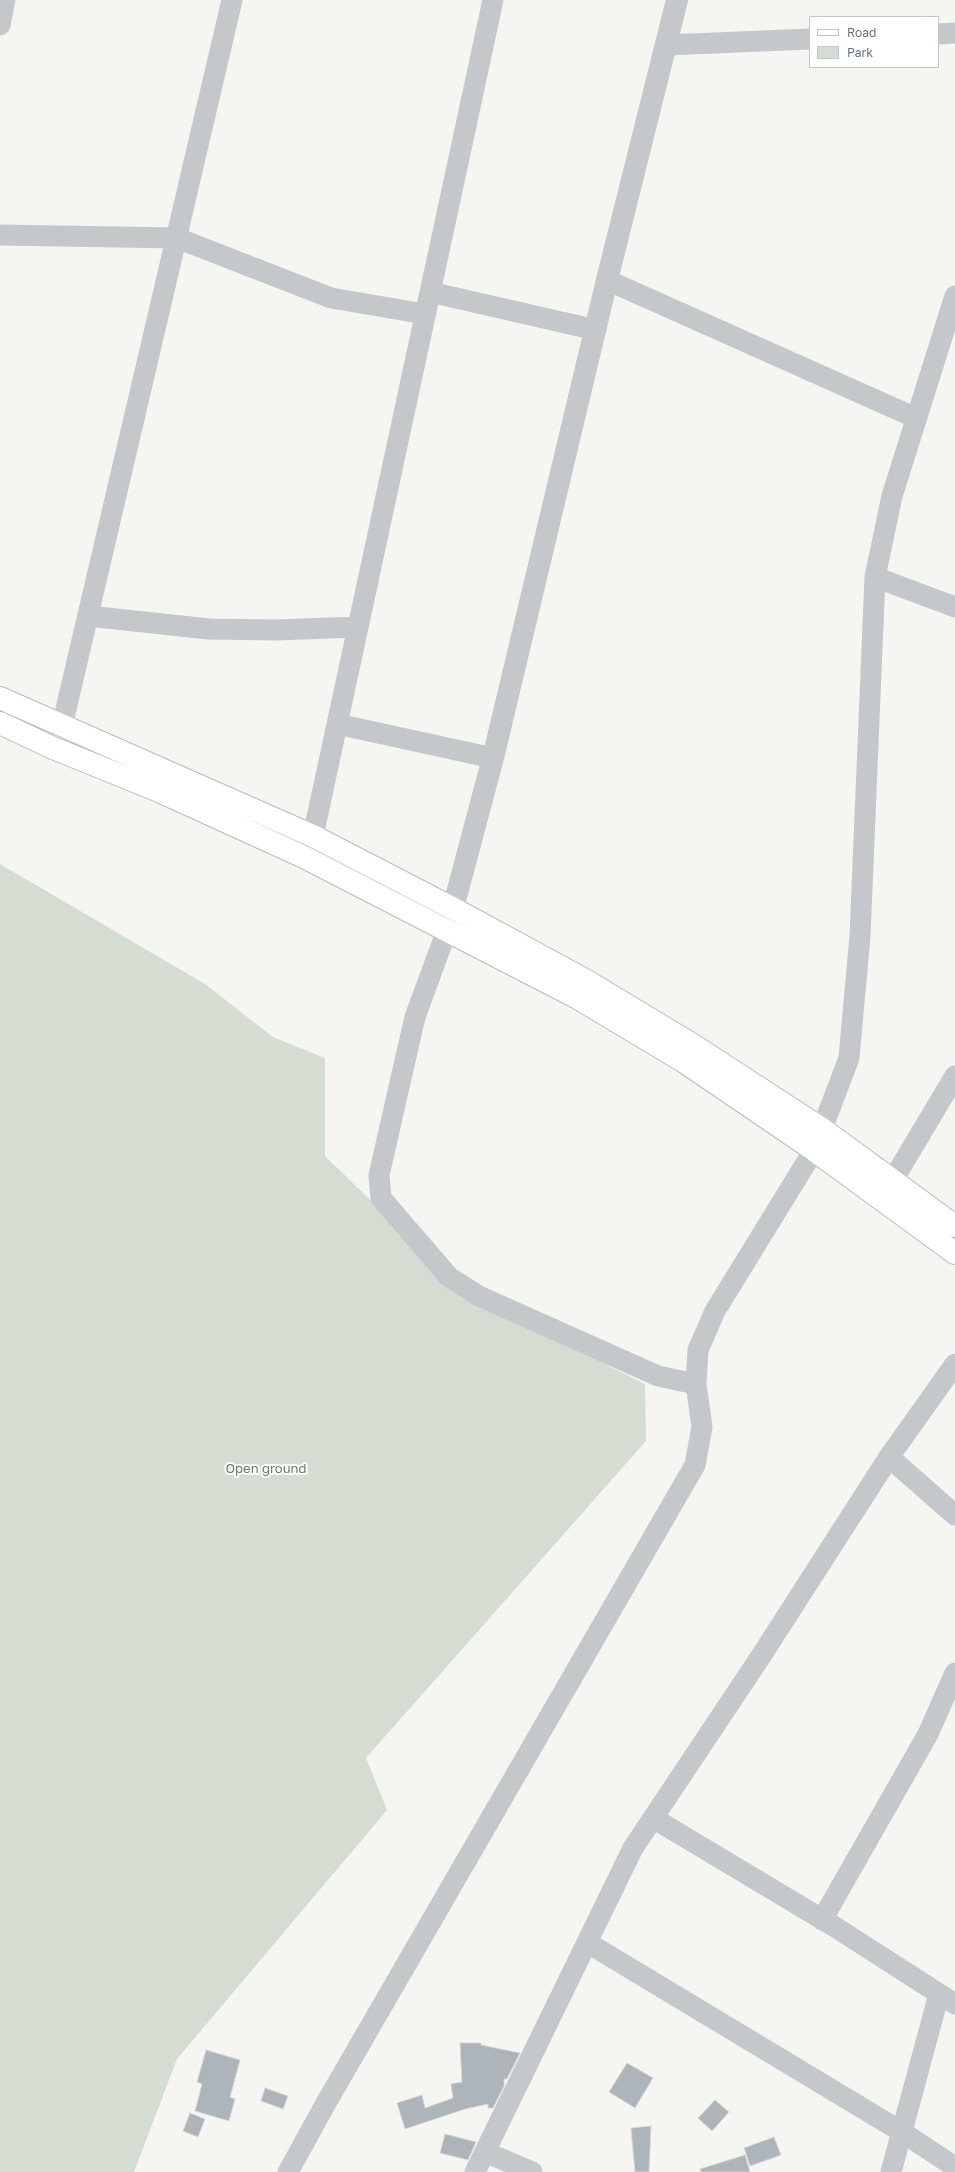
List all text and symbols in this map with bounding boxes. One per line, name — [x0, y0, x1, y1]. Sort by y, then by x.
legend — [809, 16, 939, 68]
text: Road — [847, 25, 876, 40]
text: Park — [847, 45, 873, 60]
park label: Open ground — [226, 1461, 306, 1477]

